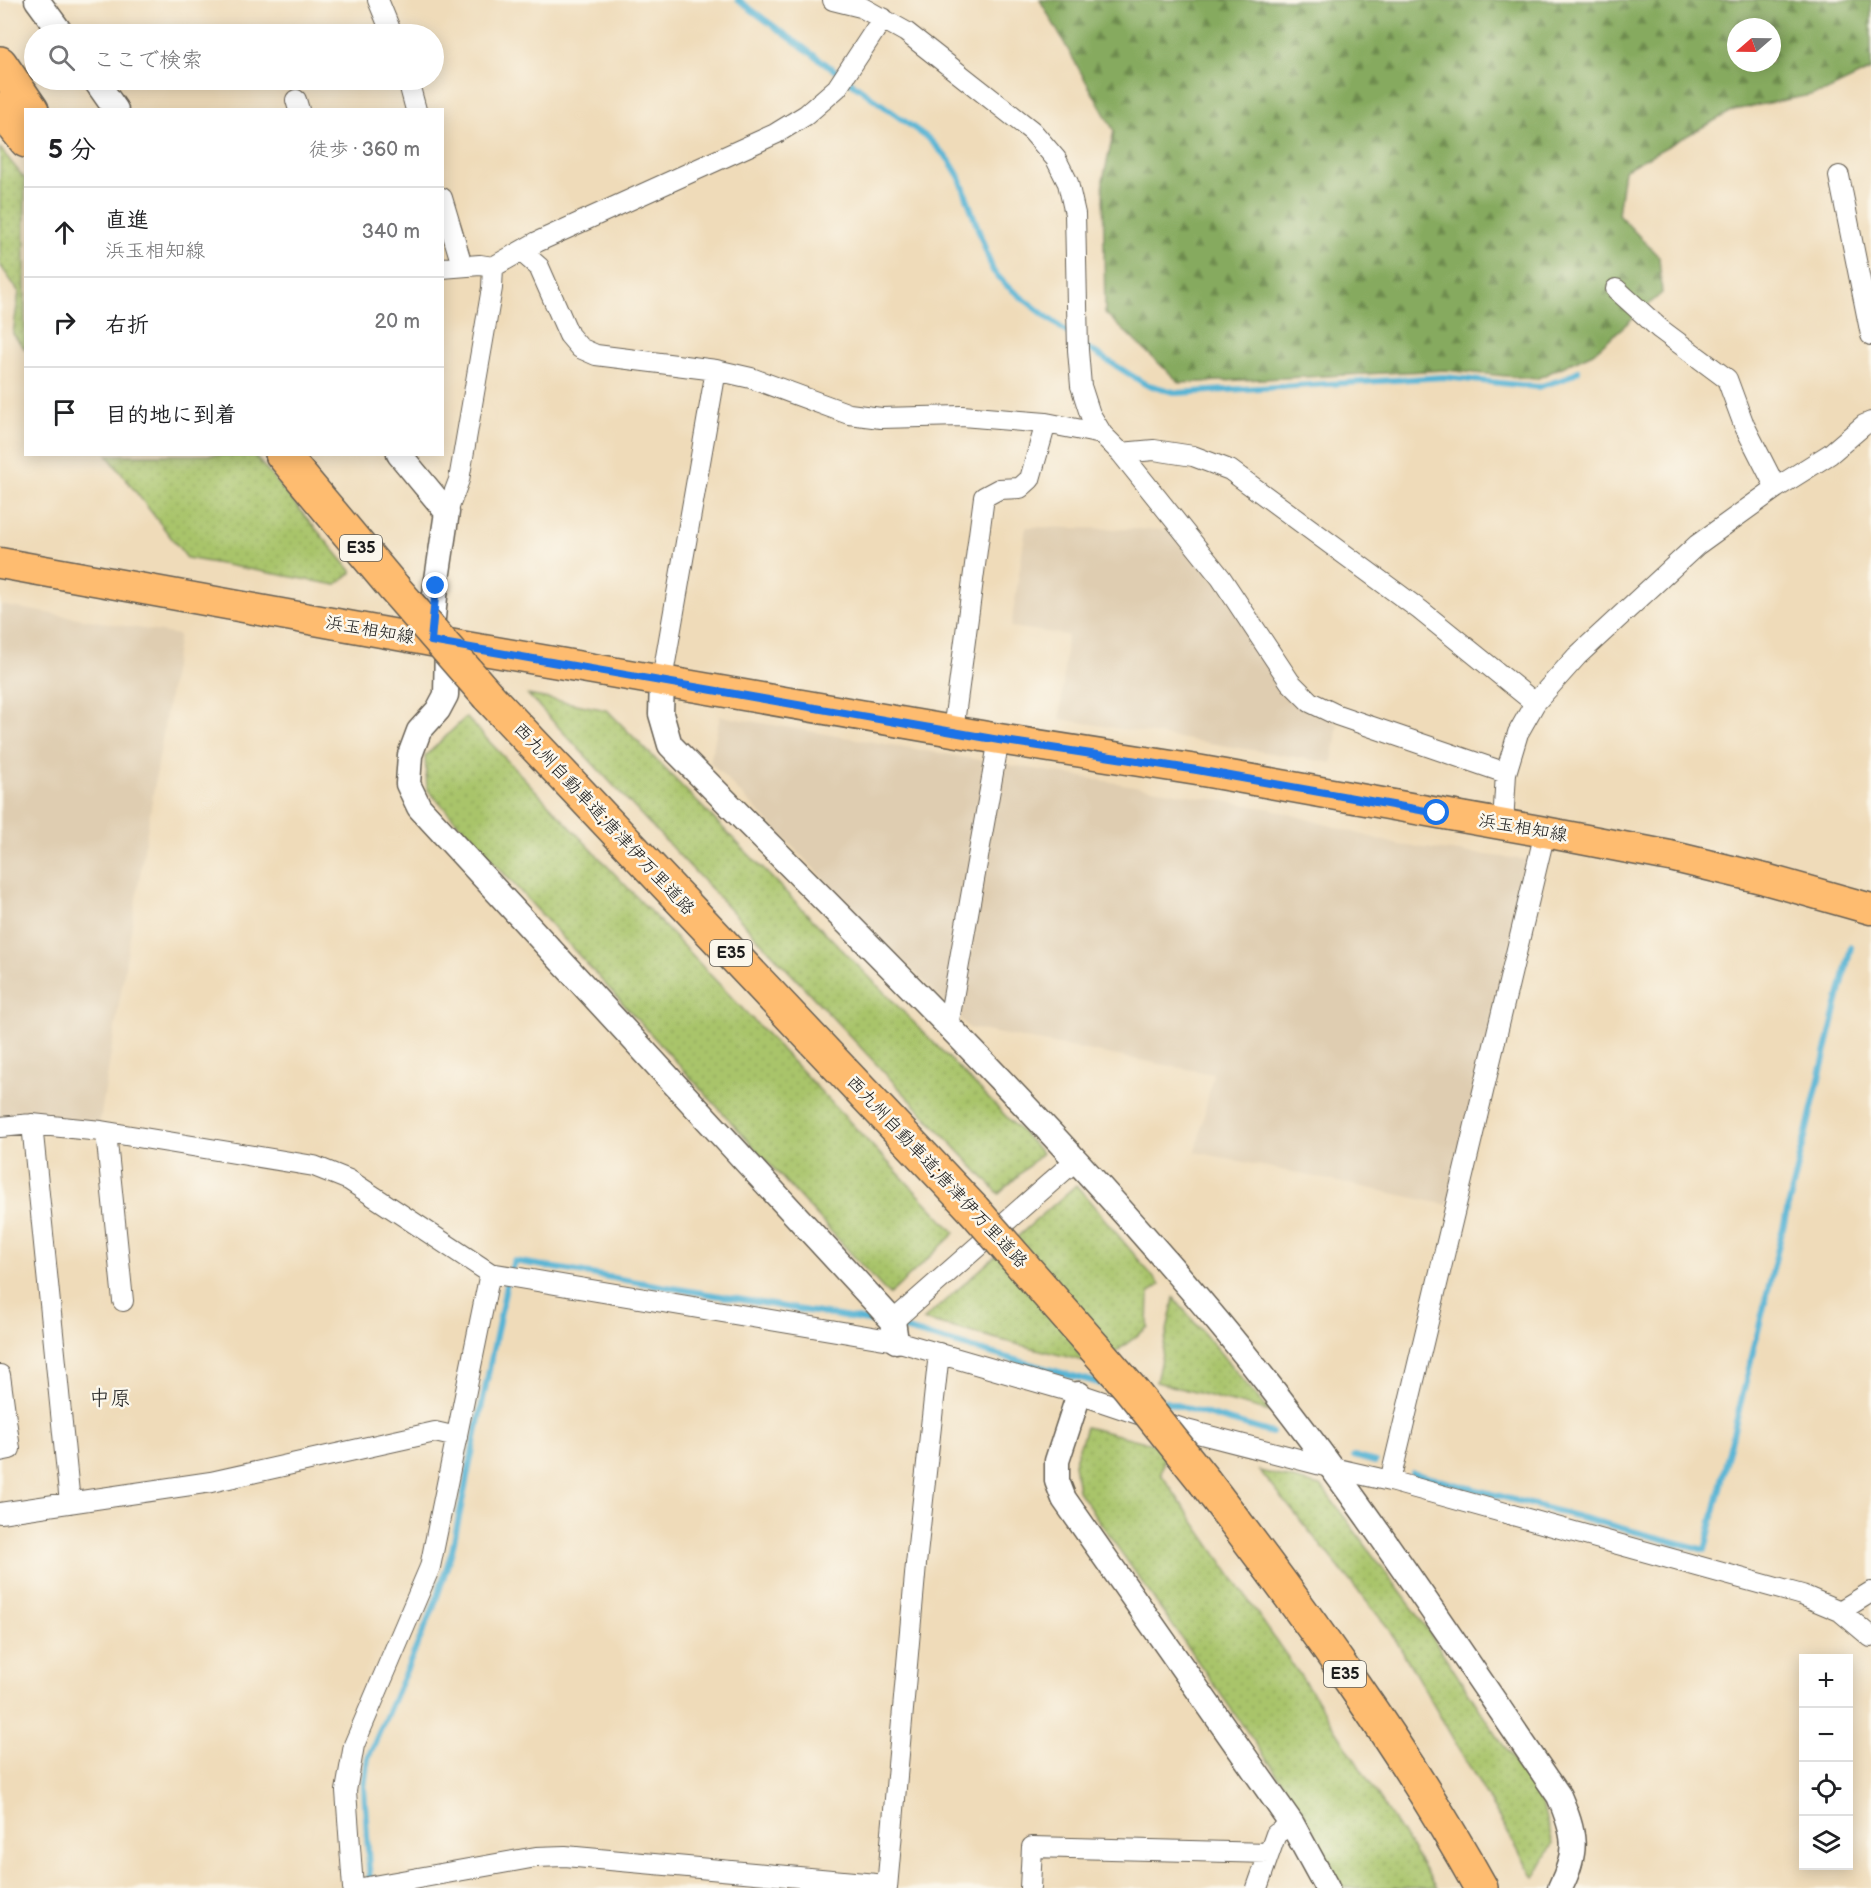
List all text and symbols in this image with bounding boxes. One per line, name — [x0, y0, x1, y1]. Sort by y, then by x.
north arrow — [1727, 18, 1781, 72]
search box — [24, 24, 444, 90]
icon: search — [45, 41, 78, 74]
text: ここで検索 — [93, 47, 203, 74]
text: 5 分 — [48, 135, 96, 166]
text: 徒歩 · 360 m — [309, 138, 420, 162]
text: 直進 — [105, 207, 149, 234]
icon: ahead — [48, 216, 81, 249]
text: 340 m — [362, 220, 420, 244]
text: 浜玉相知線 — [105, 239, 205, 263]
icon: right — [48, 306, 81, 339]
text: 20 m — [375, 310, 420, 334]
text: 右折 — [105, 312, 149, 339]
icon: arrive — [48, 396, 81, 429]
text: 目的地に到着 — [105, 402, 237, 429]
road number: E35 — [340, 535, 382, 561]
route end — [422, 572, 448, 598]
street label: 浜玉相知線 — [324, 612, 416, 648]
street label: 西九州自動車道;唐津伊万里道路 — [509, 718, 699, 920]
route start — [1423, 799, 1449, 825]
street label: 浜玉相知線 — [1477, 810, 1569, 846]
road number: E35 — [710, 940, 752, 966]
street label: 西九州自動車道;唐津伊万里道路 — [842, 1071, 1032, 1273]
district label: 中原 — [89, 1386, 131, 1411]
map controls — [1799, 1654, 1853, 1870]
button: + — [1799, 1654, 1853, 1708]
road number: E35 — [1324, 1661, 1366, 1687]
button: − — [1799, 1708, 1853, 1762]
button: locate — [1799, 1762, 1853, 1816]
button: layers — [1799, 1816, 1853, 1870]

